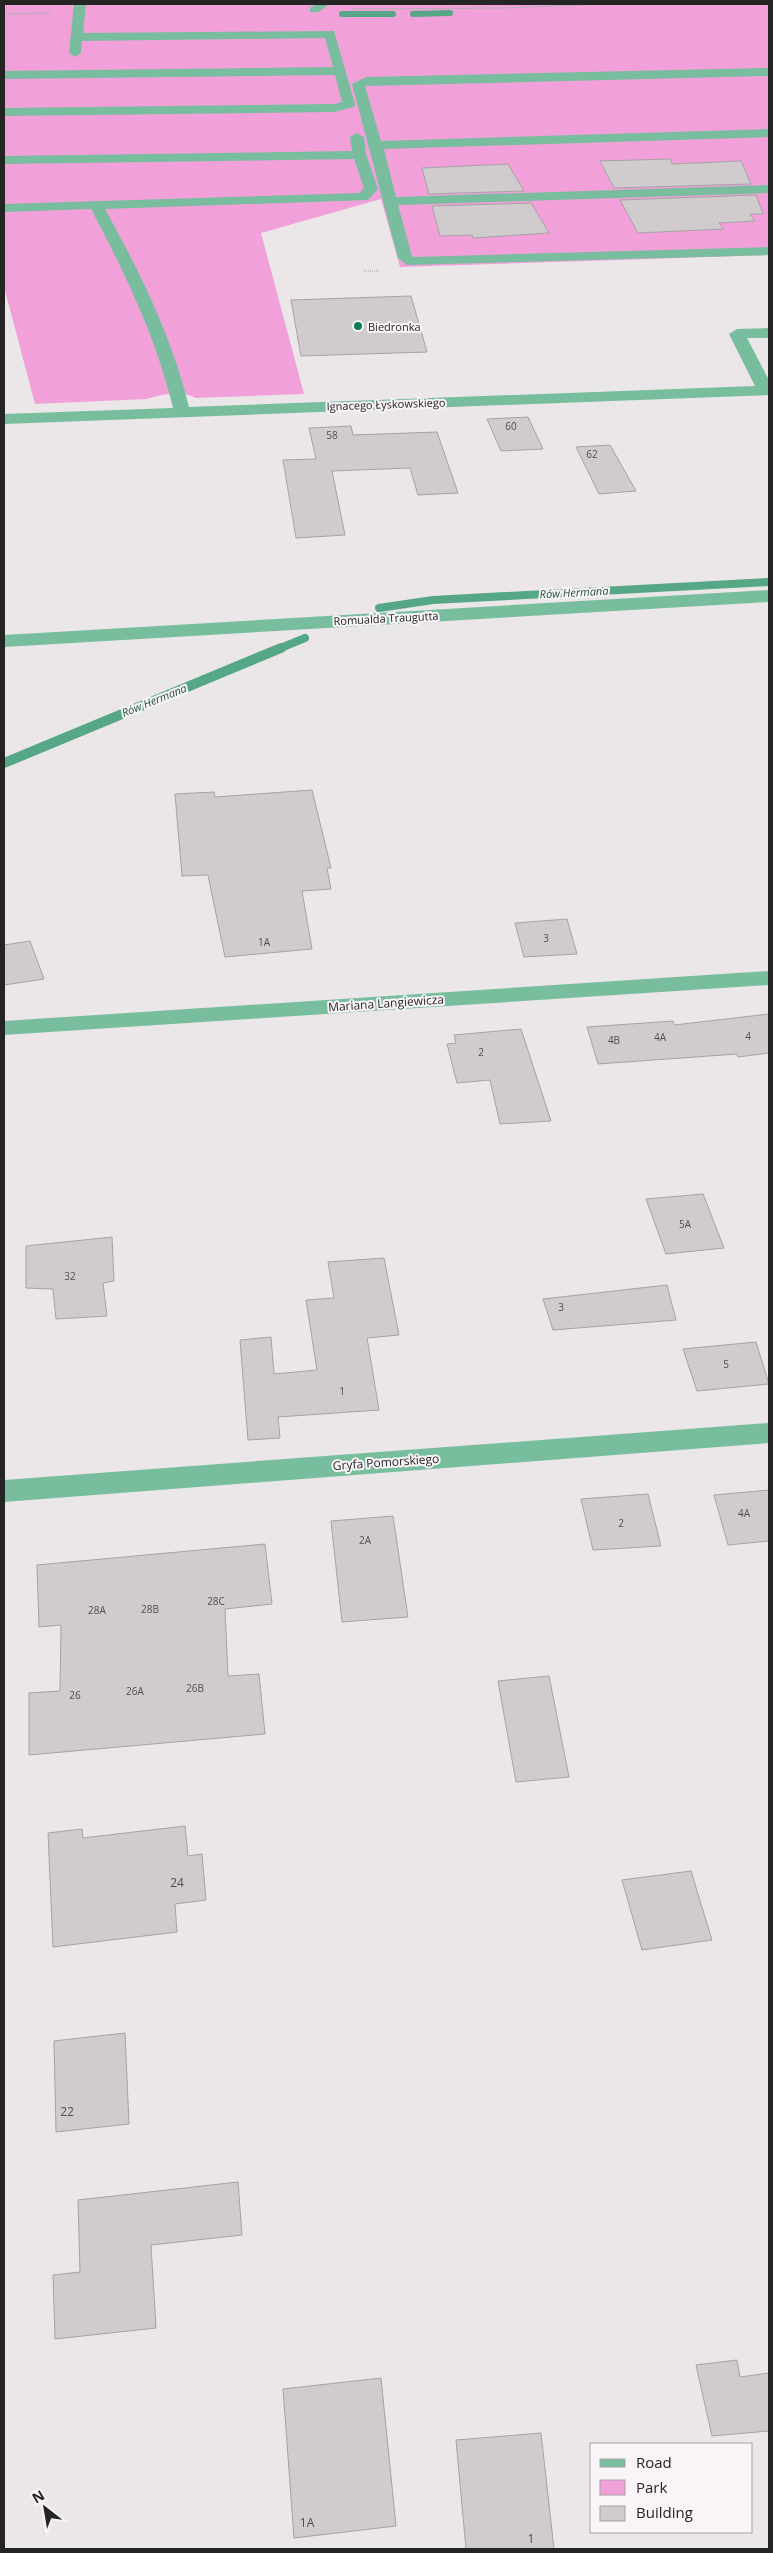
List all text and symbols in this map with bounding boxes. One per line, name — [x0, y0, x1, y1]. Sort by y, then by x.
place label: Biedronka — [368, 319, 421, 334]
marker: Biedronka — [352, 320, 364, 332]
street label: Ignacego Łyskowskiego — [326, 394, 446, 414]
house number: 60 — [505, 419, 517, 433]
house number: 58 — [326, 428, 338, 442]
house number: 62 — [586, 447, 598, 461]
water label: Rów Hermana — [539, 583, 609, 601]
street label: Romualda Traugutta — [333, 608, 439, 628]
water label: Rów Hermana — [119, 680, 189, 720]
house number: 3 — [543, 931, 549, 945]
house number: 1A — [258, 935, 271, 949]
street label: Mariana Langiewicza — [327, 990, 445, 1016]
house number: 4 — [745, 1029, 751, 1043]
house number: 4A — [654, 1030, 667, 1044]
house number: 4B — [608, 1033, 620, 1047]
house number: 2 — [478, 1045, 484, 1059]
house number: 5A — [679, 1217, 692, 1231]
house number: 32 — [64, 1269, 76, 1283]
house number: 3 — [558, 1300, 564, 1314]
house number: 5 — [723, 1357, 729, 1371]
house number: 1 — [339, 1384, 345, 1398]
street label: Gryfa Pomorskiego — [332, 1450, 440, 1474]
house number: 4A — [738, 1506, 751, 1520]
house number: 2 — [618, 1516, 624, 1530]
house number: 2A — [359, 1533, 372, 1547]
house number: 28C — [207, 1594, 225, 1608]
house number: 28B — [141, 1602, 159, 1616]
house number: 28A — [88, 1603, 107, 1617]
house number: 26B — [186, 1681, 204, 1695]
house number: 26A — [126, 1684, 145, 1698]
house number: 26 — [69, 1688, 81, 1702]
house number: 24 — [170, 1874, 184, 1891]
house number: 22 — [60, 2103, 74, 2120]
legend — [590, 2443, 753, 2533]
text: Road — [636, 2452, 672, 2472]
text: Park — [636, 2477, 667, 2497]
north arrow — [20, 2483, 70, 2533]
text: N — [28, 2485, 48, 2508]
text: Building — [636, 2502, 693, 2522]
house number: 1A — [300, 2514, 315, 2531]
house number: 1 — [528, 2530, 534, 2547]

